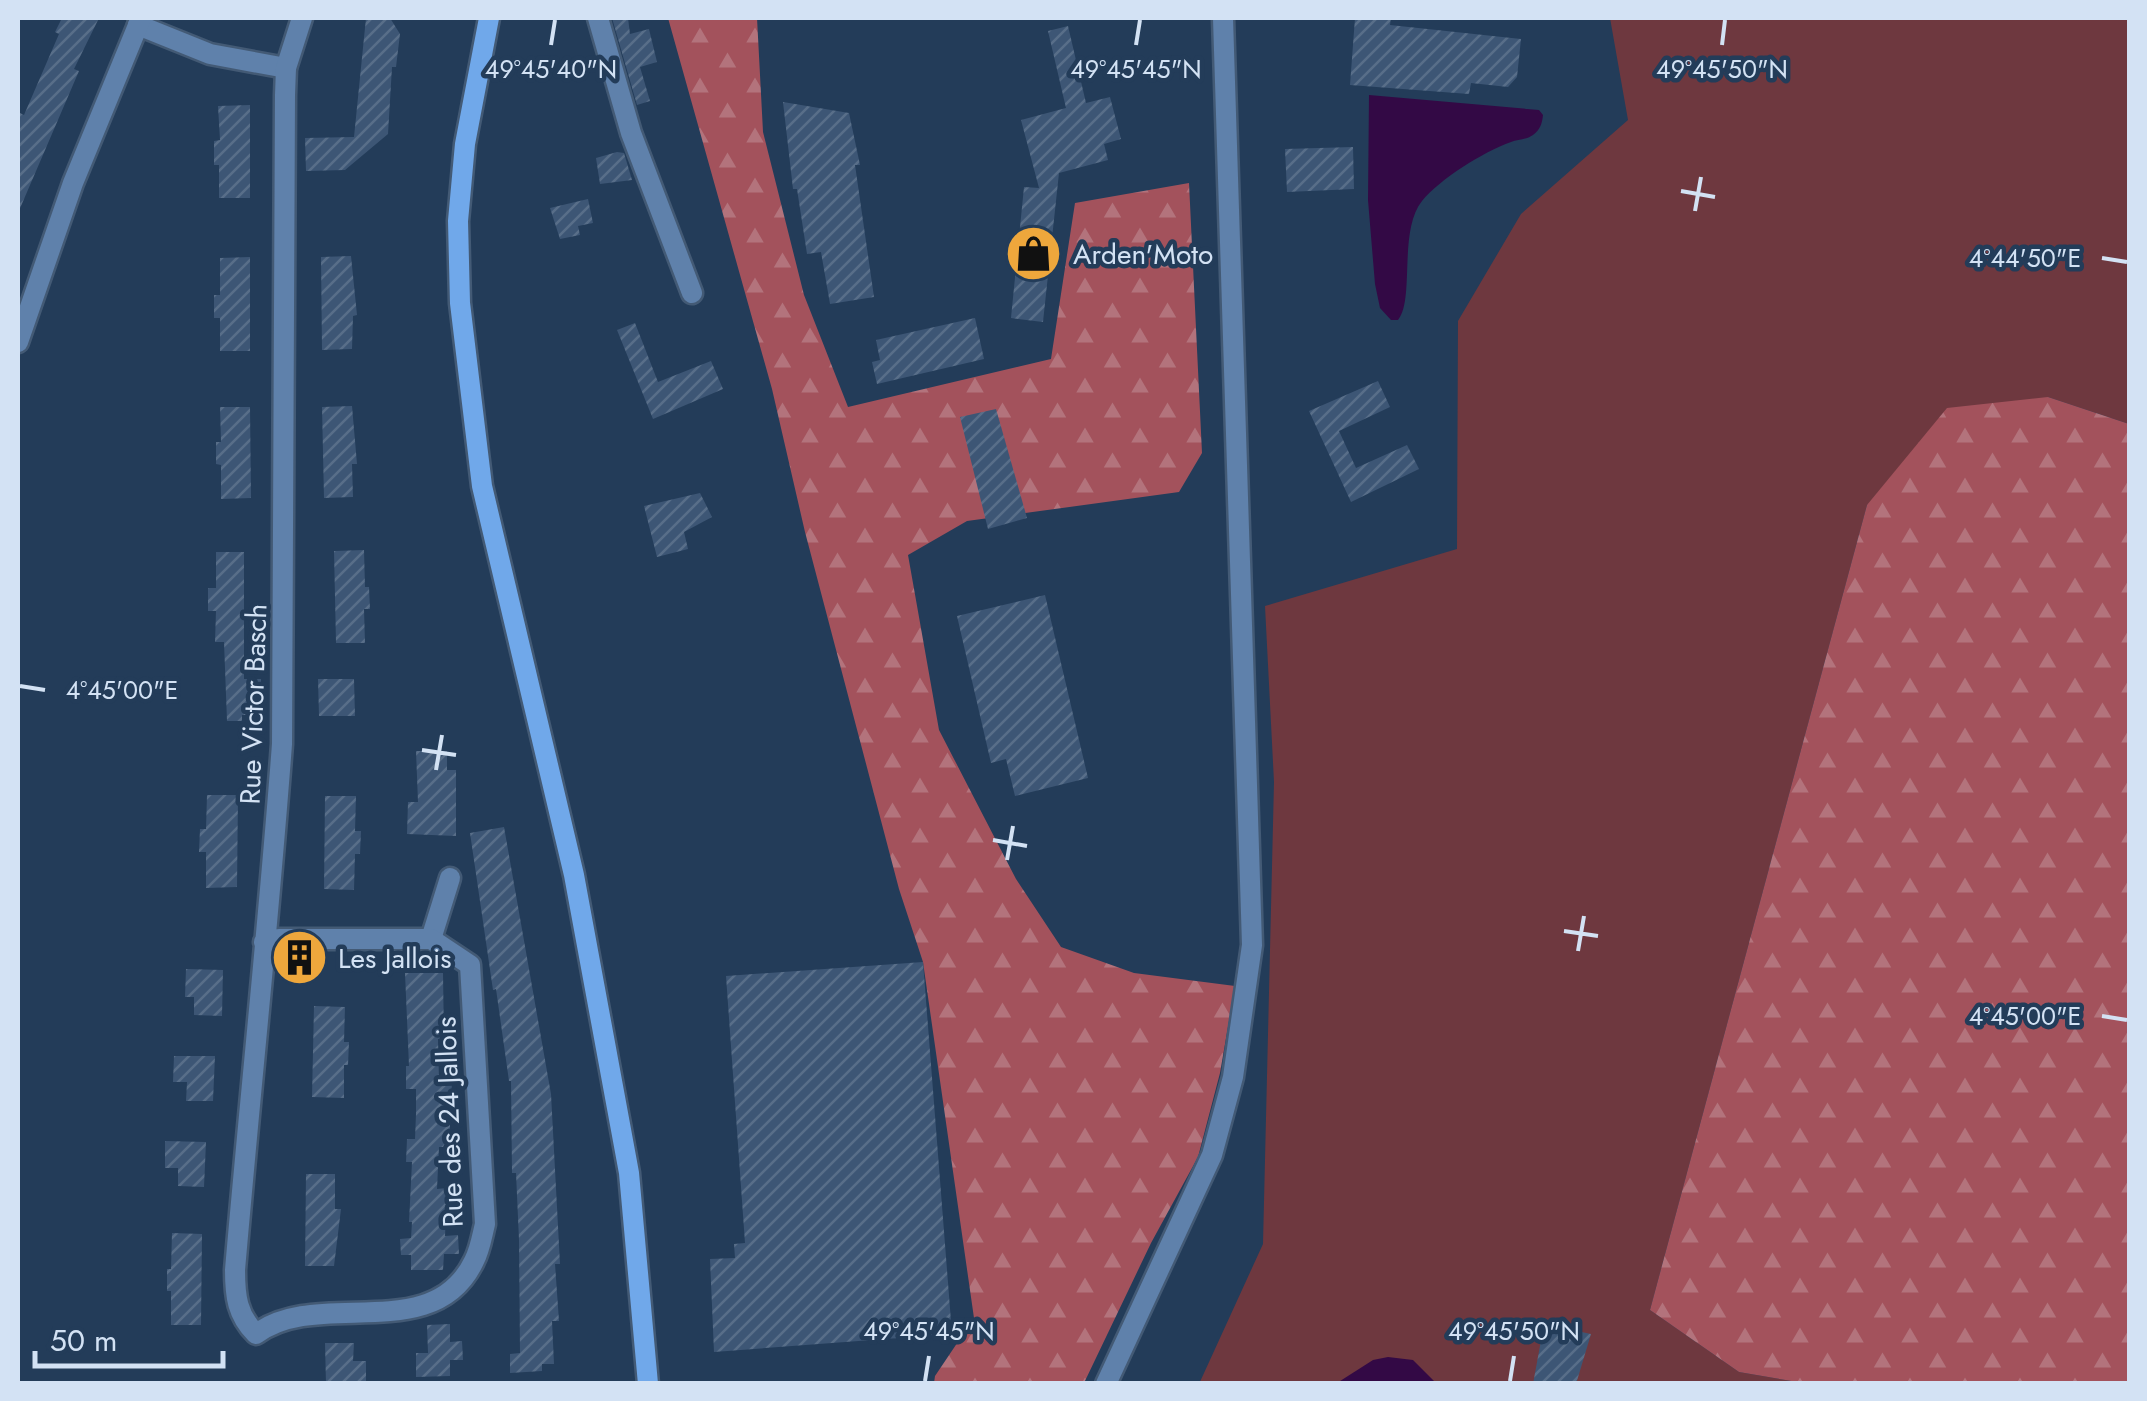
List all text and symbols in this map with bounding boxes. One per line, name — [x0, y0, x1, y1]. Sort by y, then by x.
text: 49°45'40"N — [485, 51, 617, 87]
text: 49°45'45"N — [1070, 51, 1202, 87]
text: 49°45'50"N — [1656, 51, 1788, 87]
shop icon: Arden'Moto — [1004, 224, 1064, 284]
place label: Arden'Moto — [1073, 234, 1213, 275]
text: 4°44'50"E — [1969, 240, 2081, 276]
street label: Rue Victor Basch — [230, 603, 277, 805]
text: 4°45'00"E — [66, 672, 178, 708]
building icon: Les Jallois — [269, 928, 329, 988]
place label: Les Jallois — [338, 938, 452, 979]
text: 4°45'00"E — [1969, 998, 2081, 1034]
street label: Rue des 24 Jallois — [425, 1016, 474, 1228]
scale bar — [35, 1306, 222, 1368]
text: 49°45'45"N — [863, 1313, 995, 1349]
text: 49°45'50"N — [1448, 1313, 1580, 1349]
text: 50 m — [50, 1319, 117, 1362]

